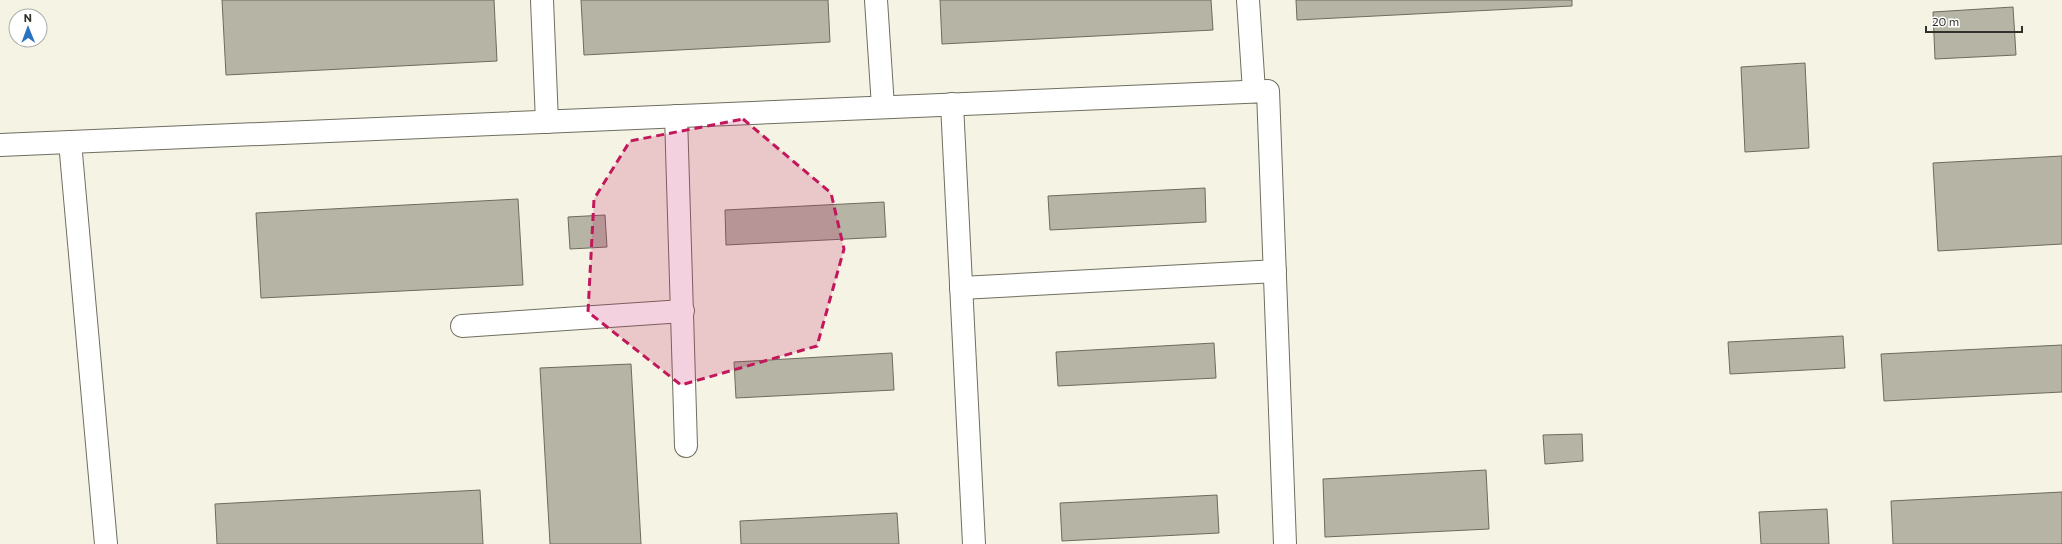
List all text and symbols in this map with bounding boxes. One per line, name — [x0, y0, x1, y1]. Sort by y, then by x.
north arrow — [8, 8, 48, 48]
scale bar — [1926, 8, 2022, 34]
text: N — [24, 11, 32, 24]
text: 20 m — [1932, 14, 1959, 28]

